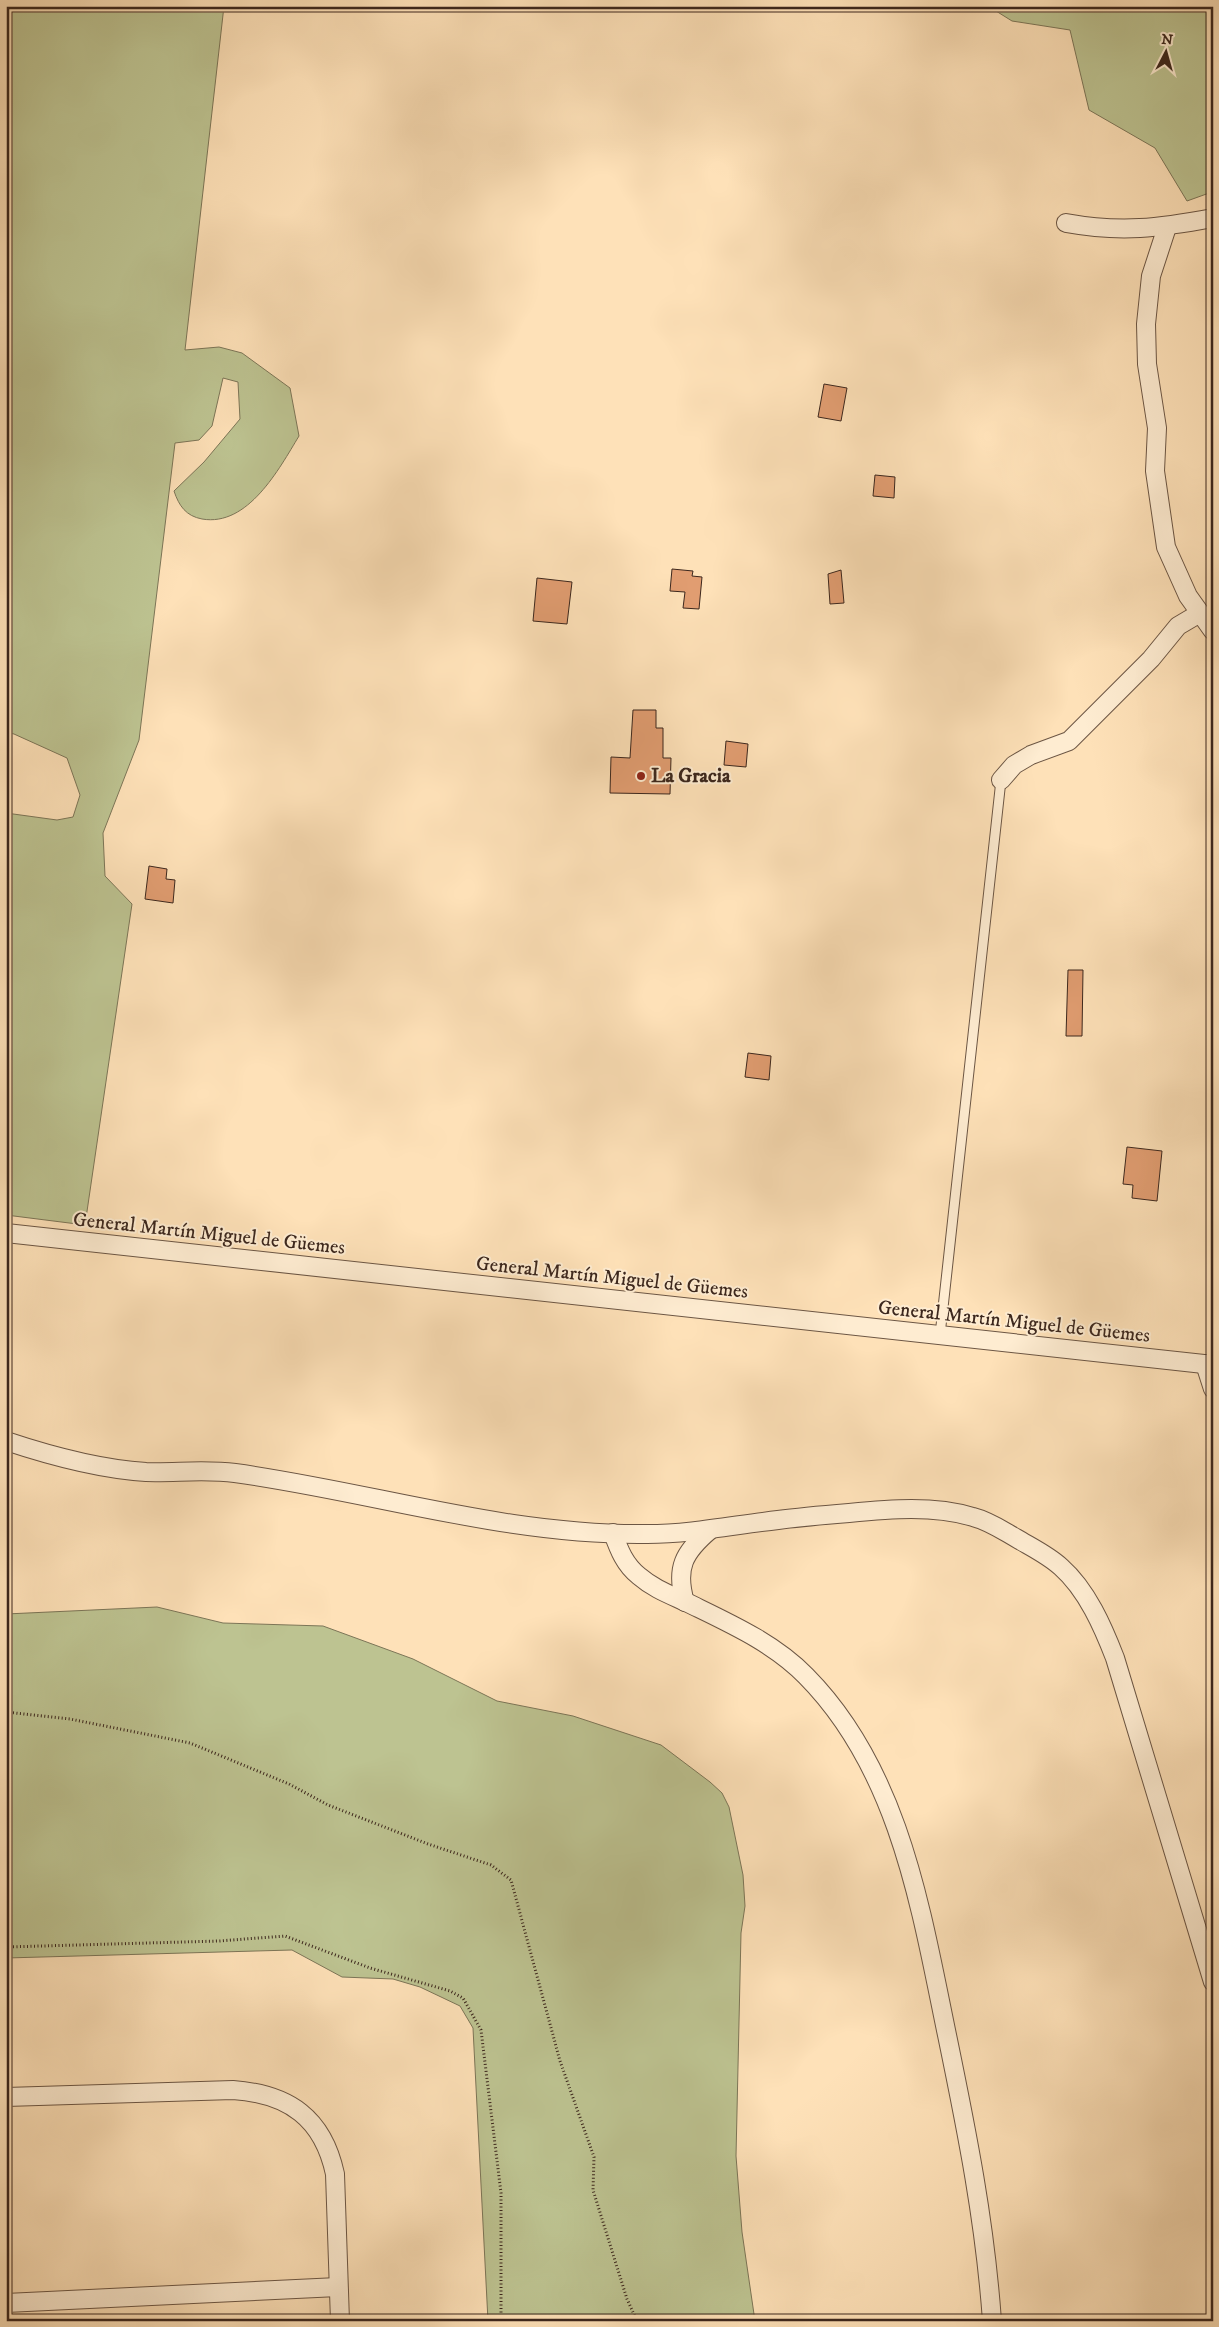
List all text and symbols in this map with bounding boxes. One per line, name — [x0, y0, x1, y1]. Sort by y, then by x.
north arrow — [1142, 28, 1192, 78]
text: N — [1161, 31, 1174, 50]
place label: La Gracia — [651, 764, 731, 789]
marker: La Gracia — [635, 770, 647, 782]
street label: General Martín Miguel de Güemes — [72, 1207, 347, 1261]
street label: General Martín Miguel de Güemes — [475, 1251, 750, 1305]
street label: General Martín Miguel de Güemes — [877, 1295, 1152, 1349]

